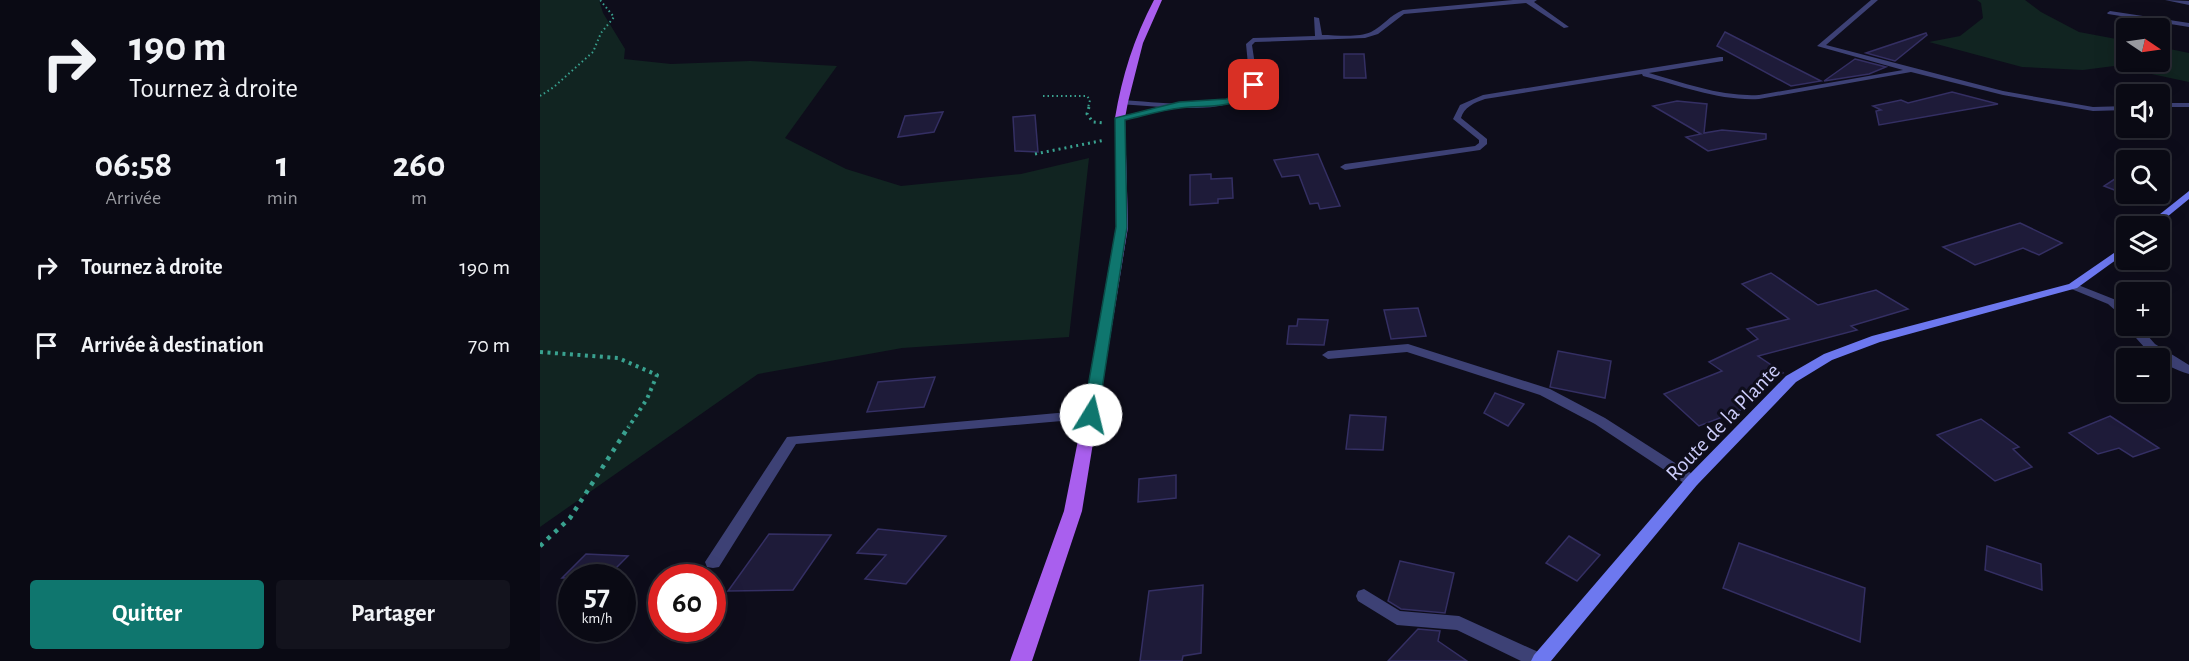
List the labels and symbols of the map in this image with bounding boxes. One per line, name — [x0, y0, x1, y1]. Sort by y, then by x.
north arrow — [2116, 18, 2170, 72]
pin — [1228, 59, 1279, 110]
street label: Route de la Plante — [1662, 359, 1784, 485]
position arrow — [1059, 383, 1123, 447]
speed limit sign: 60 — [648, 564, 726, 642]

